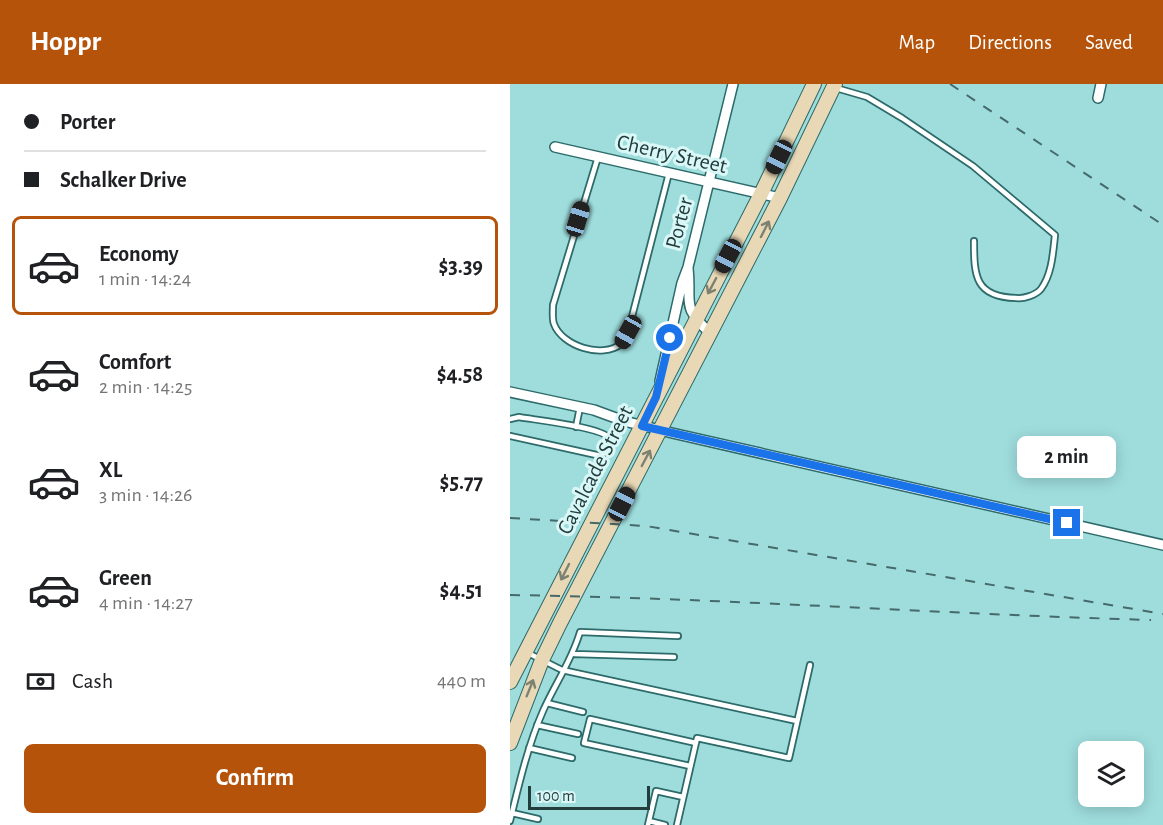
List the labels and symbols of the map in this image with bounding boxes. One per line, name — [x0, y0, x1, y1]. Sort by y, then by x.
street label: Cherry Street — [615, 131, 729, 177]
car — [763, 137, 795, 177]
street label: Porter — [662, 195, 696, 251]
car — [564, 199, 592, 239]
one-way arrow — [759, 220, 771, 238]
car — [712, 236, 744, 276]
one-way arrow — [706, 277, 718, 294]
car — [611, 312, 645, 352]
route start — [656, 324, 683, 351]
street label: Cavalcade Street — [553, 402, 637, 538]
callout: 2 min — [1018, 436, 1116, 478]
one-way arrow — [640, 450, 652, 467]
car — [606, 484, 638, 524]
route end — [1053, 509, 1080, 536]
one-way arrow — [559, 562, 571, 580]
one-way arrow — [525, 680, 536, 698]
scale bar — [528, 783, 650, 810]

